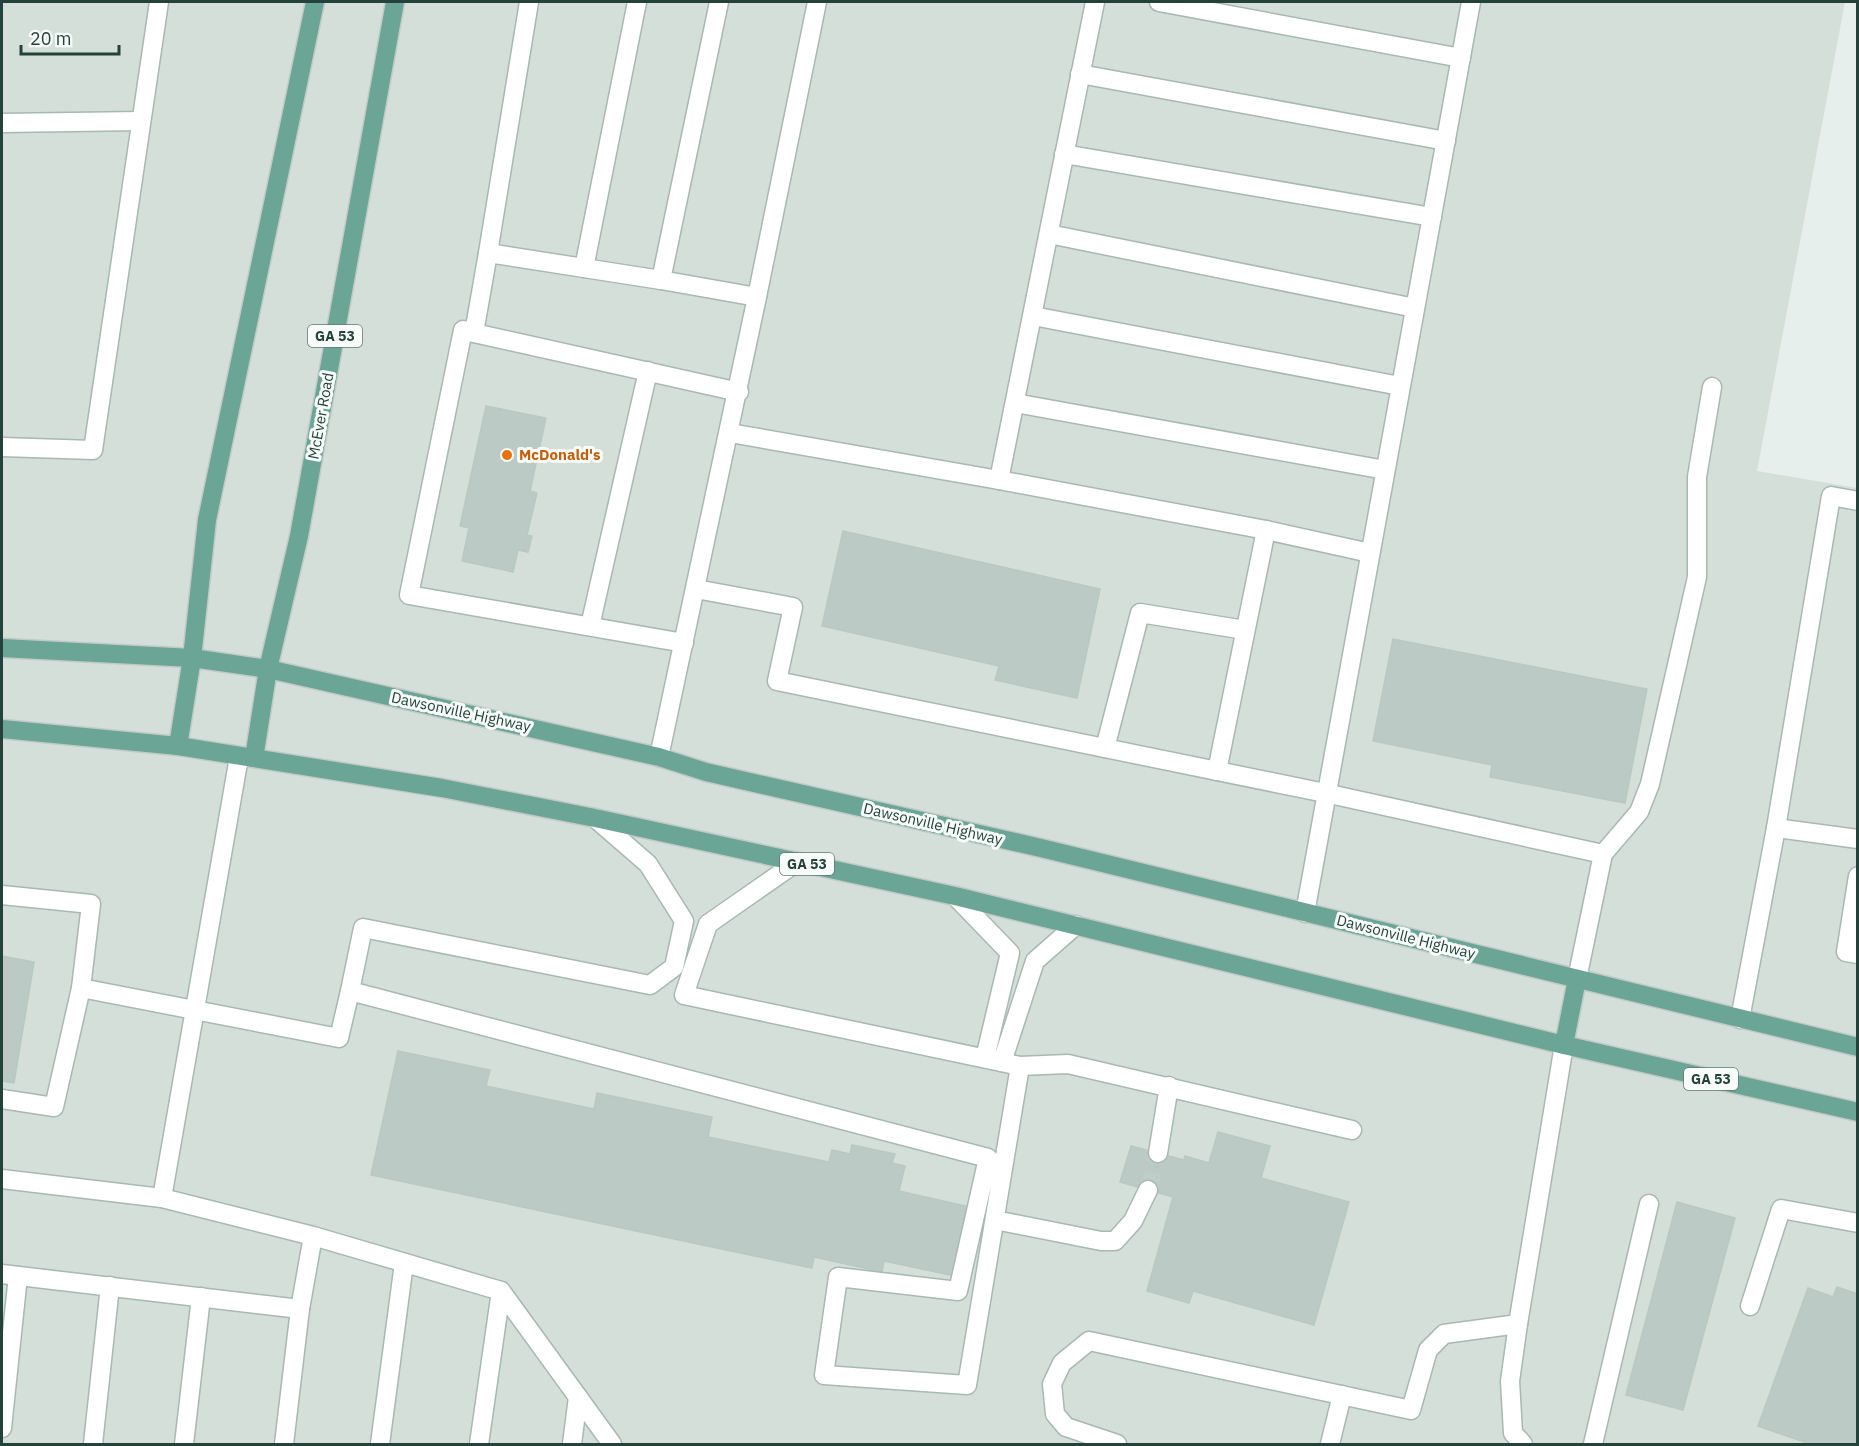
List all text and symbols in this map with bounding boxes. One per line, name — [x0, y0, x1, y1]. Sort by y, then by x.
scale bar — [21, 18, 118, 56]
text: 20 m — [30, 27, 72, 50]
road number: GA 53 — [308, 325, 362, 347]
street label: McEver Road — [304, 371, 337, 461]
place label: McDonald's — [519, 445, 601, 464]
marker: McDonald's — [500, 448, 514, 462]
street label: Dawsonville Highway — [390, 687, 533, 736]
street label: Dawsonville Highway — [862, 798, 1005, 849]
road number: GA 53 — [780, 853, 834, 875]
street label: Dawsonville Highway — [1335, 910, 1478, 963]
road number: GA 53 — [1684, 1068, 1738, 1090]

